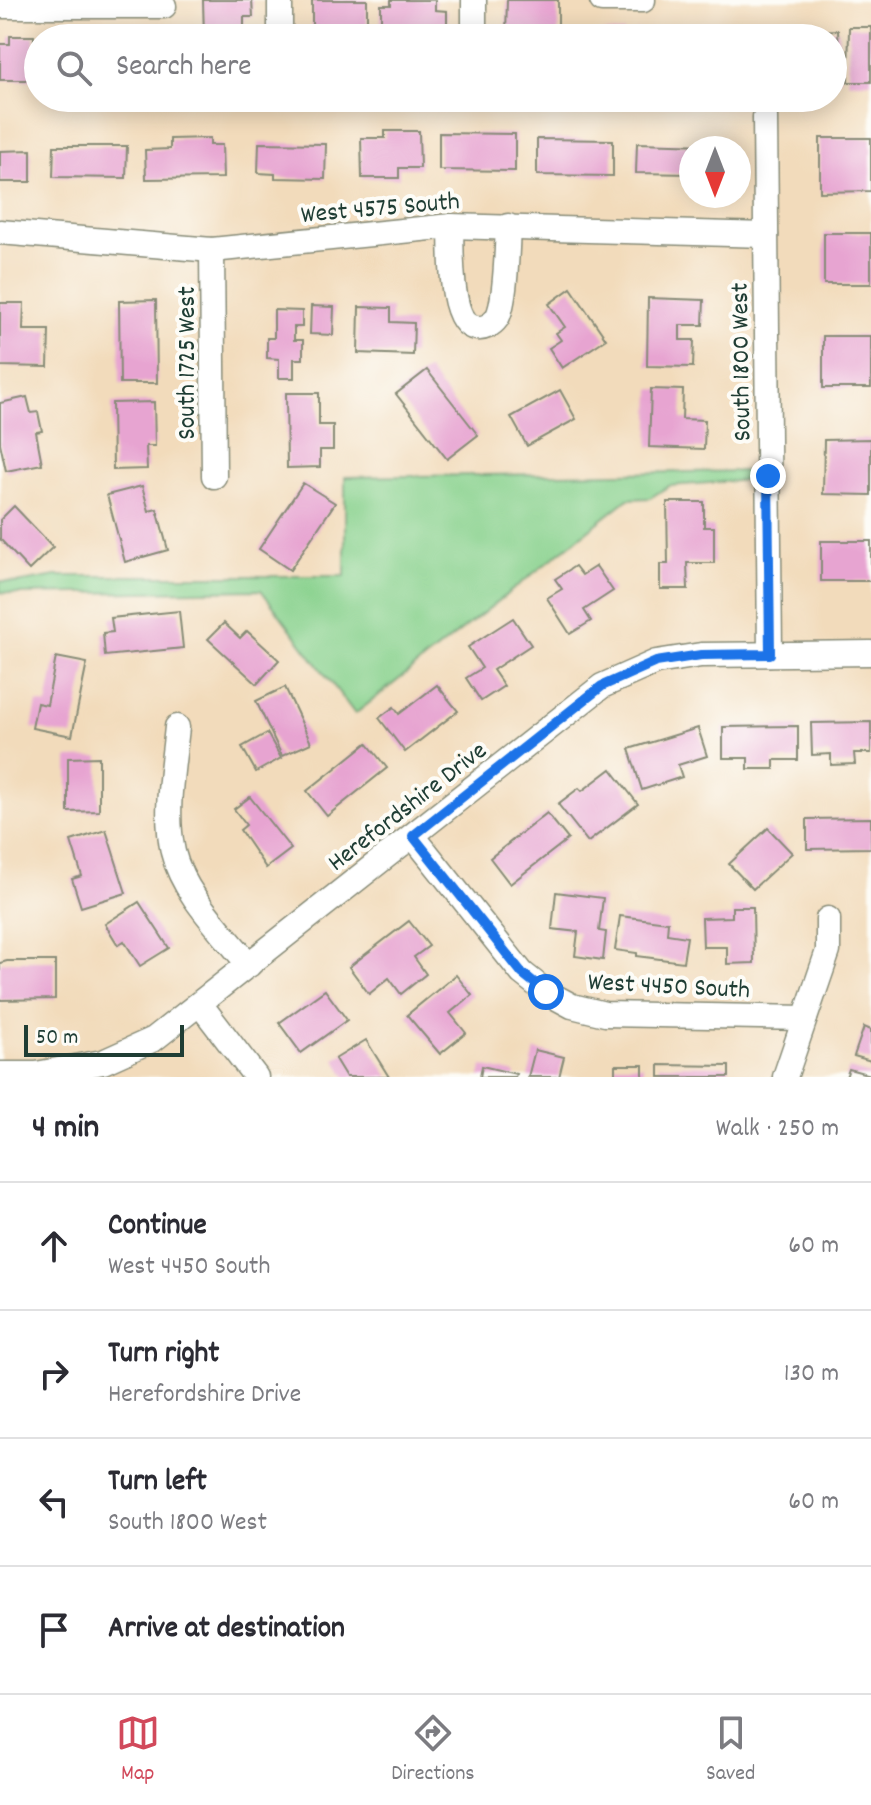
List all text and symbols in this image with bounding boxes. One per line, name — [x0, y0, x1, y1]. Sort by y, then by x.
search box — [24, 24, 847, 112]
icon: search — [52, 46, 96, 90]
text: Search here — [116, 47, 252, 90]
north arrow — [679, 136, 751, 208]
street label: West 4575 South — [299, 184, 461, 235]
street label: South 1800 West — [723, 282, 762, 442]
street label: South 1725 West — [170, 286, 207, 440]
route end — [750, 458, 786, 494]
street label: Herefordshire Drive — [321, 734, 496, 882]
street label: West 4450 South — [587, 965, 751, 1010]
route start — [528, 974, 564, 1010]
scale bar — [24, 1021, 184, 1057]
text: 50 m — [36, 1023, 78, 1054]
text: 4 min — [32, 1105, 99, 1154]
text: Walk · 250 m — [716, 1111, 839, 1148]
text: Continue — [108, 1206, 207, 1249]
icon: ahead — [32, 1224, 76, 1268]
text: 60 m — [788, 1228, 839, 1265]
text: West 4450 South — [108, 1249, 270, 1286]
text: Turn right — [108, 1334, 219, 1377]
icon: right — [32, 1352, 76, 1396]
text: 130 m — [784, 1356, 839, 1393]
text: Herefordshire Drive — [108, 1377, 301, 1414]
text: Turn left — [108, 1462, 207, 1505]
icon: left — [32, 1480, 76, 1524]
text: 60 m — [788, 1484, 839, 1521]
text: South 1800 West — [108, 1505, 267, 1542]
icon: arrive — [32, 1608, 76, 1652]
text: Arrive at destination — [108, 1609, 345, 1652]
tab: Map — [116, 1711, 160, 1790]
tab: Directions — [391, 1711, 475, 1790]
tab: Saved — [706, 1711, 755, 1790]

